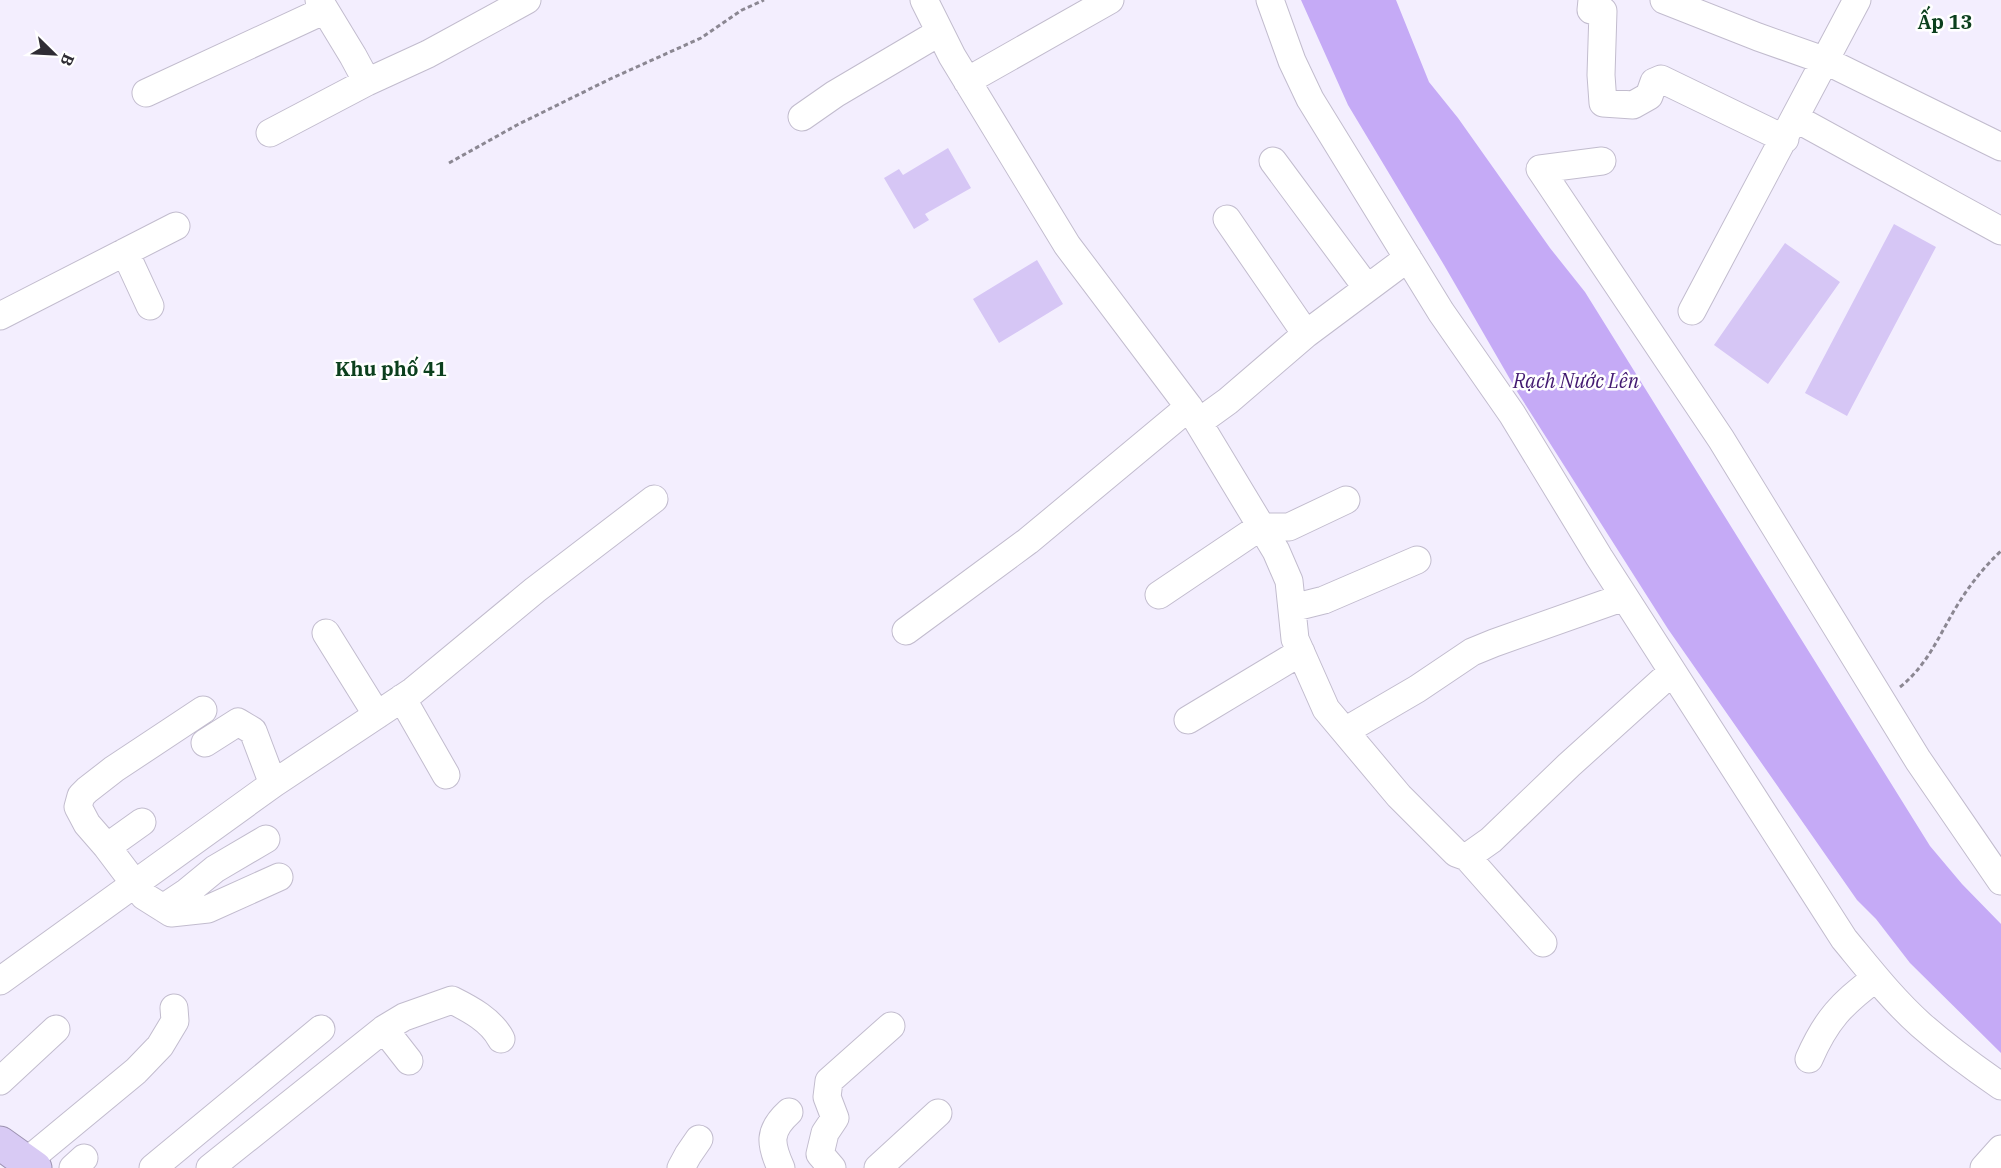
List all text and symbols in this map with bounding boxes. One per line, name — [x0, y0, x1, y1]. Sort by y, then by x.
district label: Ấp 13 — [1917, 5, 1973, 35]
north arrow — [24, 24, 84, 84]
text: B — [56, 51, 79, 69]
district label: Khu phố 41 — [335, 355, 447, 382]
water label: Rạch Nước Lên — [1512, 367, 1640, 394]

